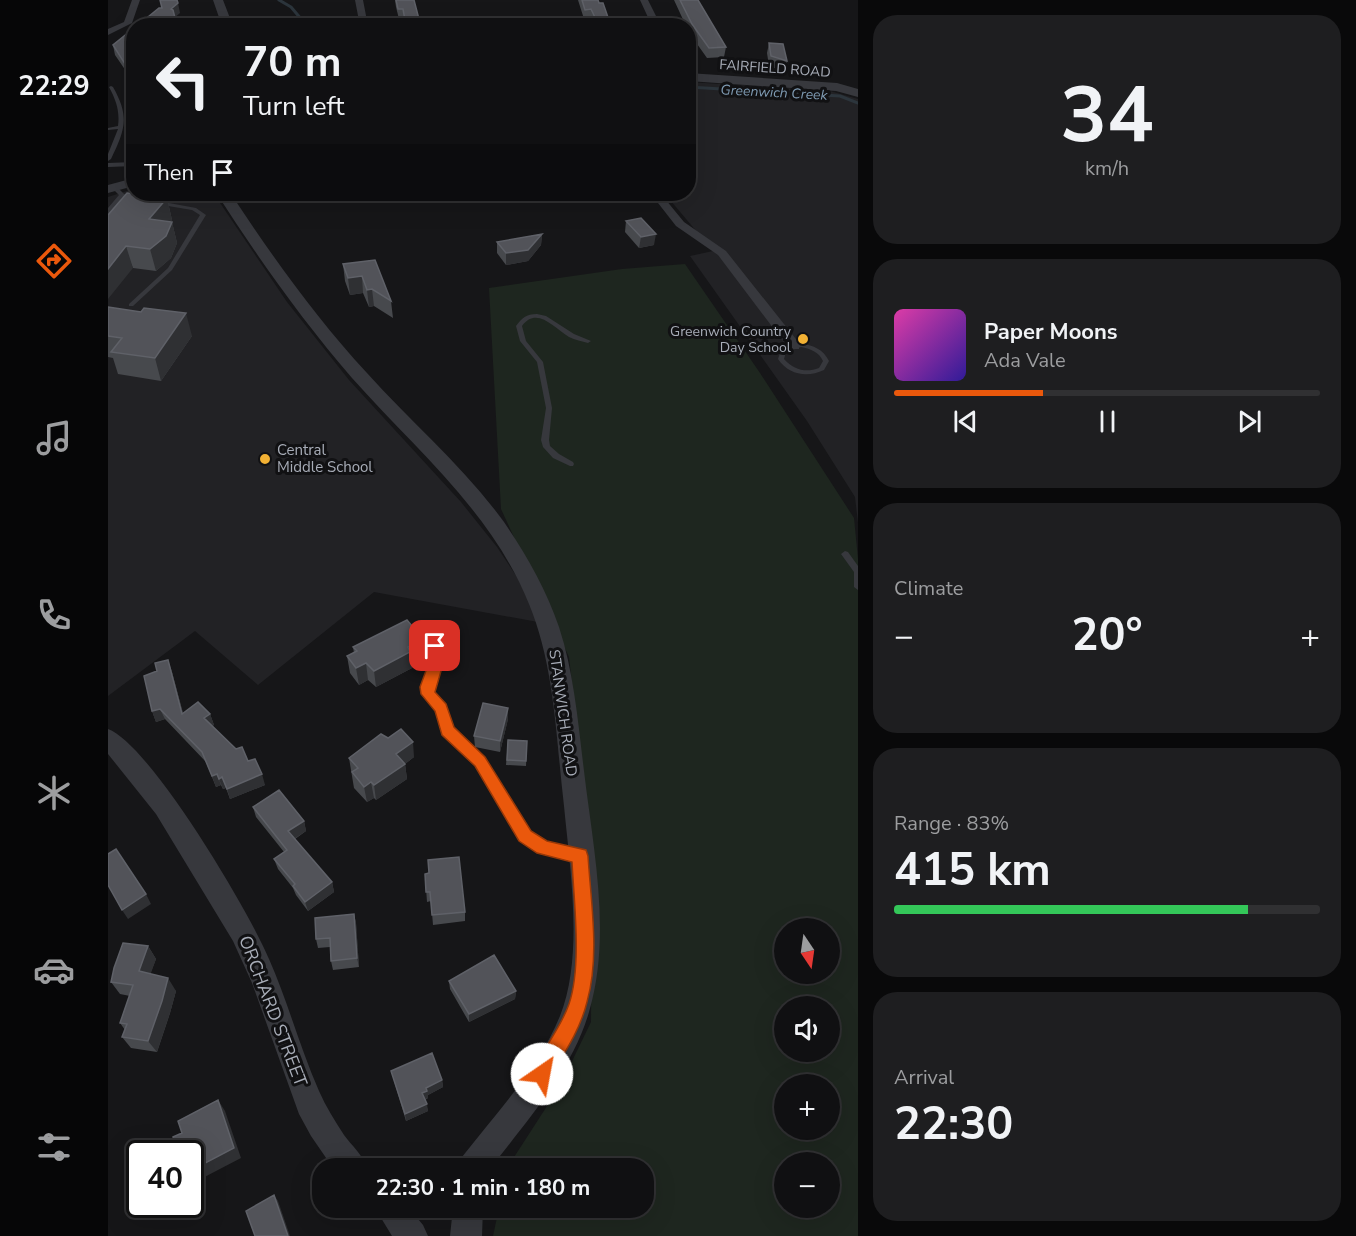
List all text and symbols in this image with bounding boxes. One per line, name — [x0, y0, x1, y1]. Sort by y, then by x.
text: 70 m — [243, 34, 342, 91]
icon: left — [144, 42, 222, 120]
street label: FAIRFIELD ROAD — [719, 55, 831, 82]
text: 34 — [1060, 62, 1154, 169]
text: 22:29 — [18, 68, 90, 105]
water label: Greenwich Creek — [720, 80, 829, 105]
text: Turn left — [243, 88, 344, 125]
text: km/h — [1085, 155, 1129, 182]
icon: arrive — [206, 156, 239, 189]
text: Then — [144, 158, 194, 188]
icon: directions — [33, 240, 75, 282]
text: Paper Moons — [984, 317, 1118, 347]
place label: Greenwich Country Day School — [670, 322, 792, 357]
marker: Greenwich Country Day School — [796, 332, 810, 346]
text: Ada Vale — [984, 347, 1066, 374]
icon: previous — [949, 405, 982, 438]
icon: pause — [1091, 405, 1124, 438]
icon: next — [1233, 405, 1266, 438]
icon: music — [33, 417, 75, 459]
place label: Central Middle School — [277, 440, 373, 477]
marker: Central Middle School — [258, 452, 272, 466]
text: Climate — [894, 575, 963, 602]
icon: phone — [33, 594, 75, 636]
text: 20° — [1071, 605, 1143, 666]
text: − — [894, 614, 914, 659]
text: + — [1300, 614, 1320, 659]
pin — [409, 620, 460, 671]
icon: arrive — [418, 629, 451, 662]
street label: STANWICH ROAD — [544, 648, 582, 778]
icon: climate — [33, 772, 75, 814]
text: Range · 83% — [894, 810, 1009, 837]
text: 415 km — [894, 840, 1051, 901]
north arrow — [774, 918, 840, 984]
map controls — [774, 918, 840, 1218]
street label: ORCHARD STREET — [233, 932, 313, 1090]
icon: car — [33, 949, 75, 991]
button: sound — [774, 996, 840, 1062]
position arrow — [510, 1042, 574, 1106]
text: Arrival — [894, 1064, 954, 1091]
button: + — [774, 1074, 840, 1140]
text: 22:30 — [894, 1094, 1013, 1155]
icon: filters — [33, 1126, 75, 1168]
speed limit sign: 40 — [126, 1140, 204, 1218]
button: − — [774, 1152, 840, 1218]
text: 22:30 · 1 min · 180 m — [376, 1173, 590, 1203]

